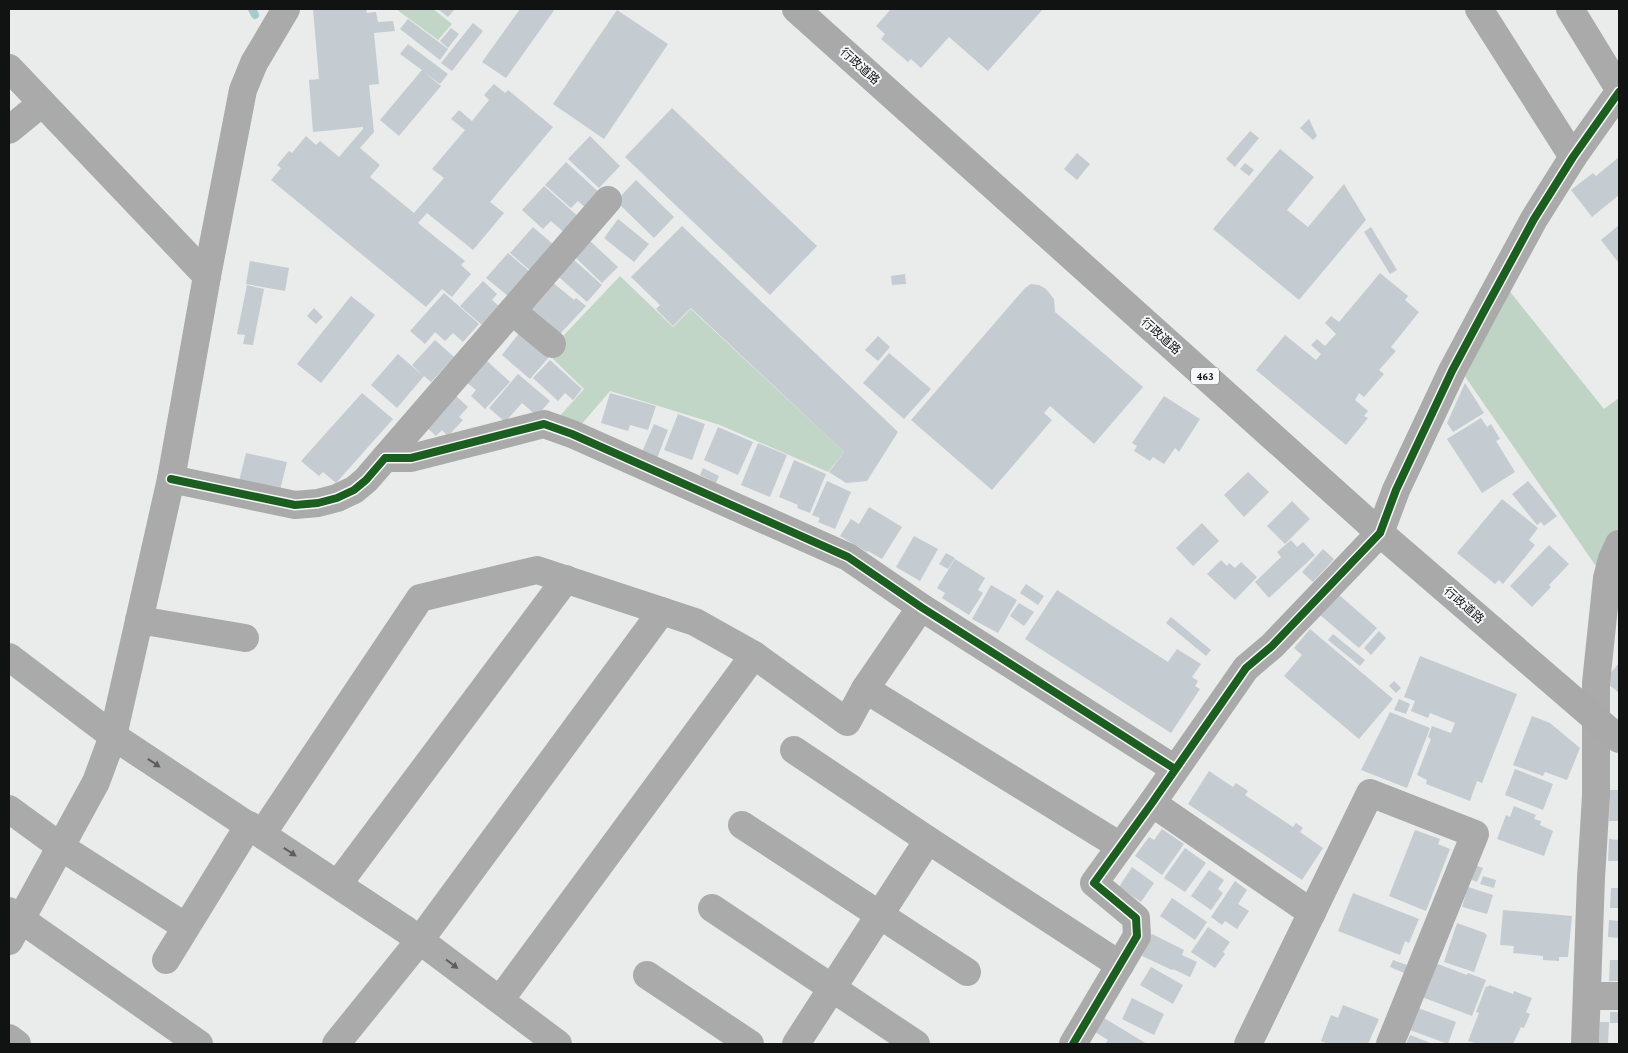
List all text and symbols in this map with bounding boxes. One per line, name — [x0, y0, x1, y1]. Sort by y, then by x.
street label: 行政道路 — [837, 45, 883, 87]
street label: 行政道路 — [1138, 315, 1184, 357]
road number: 463 — [1191, 368, 1219, 384]
street label: 行政道路 — [1441, 584, 1487, 626]
one-way arrow — [147, 758, 161, 767]
one-way arrow — [283, 847, 296, 857]
one-way arrow — [445, 959, 458, 970]

